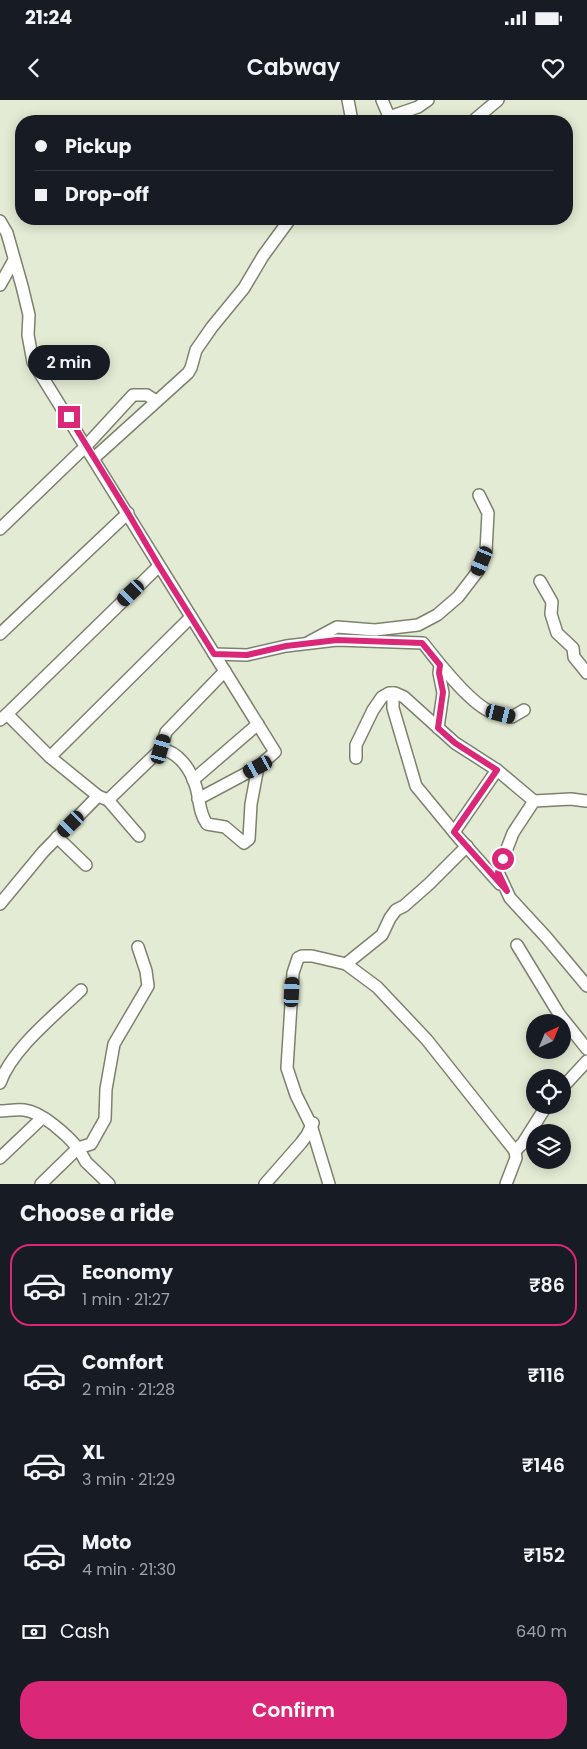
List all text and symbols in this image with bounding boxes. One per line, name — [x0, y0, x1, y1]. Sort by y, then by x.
text: 21:24 — [25, 4, 72, 31]
text: Cabway — [247, 52, 340, 83]
icon: back — [20, 54, 48, 82]
icon: heart — [539, 54, 567, 82]
text: Pickup — [65, 133, 131, 160]
text: Drop-off — [65, 181, 149, 208]
callout: 2 min — [28, 344, 110, 380]
text: 2 min — [47, 351, 91, 374]
route end — [58, 406, 80, 428]
car — [469, 544, 494, 578]
car — [114, 577, 147, 609]
car — [484, 703, 517, 725]
car — [149, 733, 172, 765]
car — [241, 753, 274, 781]
car — [55, 808, 86, 840]
route start — [492, 848, 514, 870]
car — [283, 977, 300, 1007]
north arrow — [526, 1014, 571, 1059]
map controls — [526, 1014, 571, 1169]
button: locate — [526, 1069, 571, 1114]
button: layers — [526, 1124, 571, 1169]
text: Choose a ride — [20, 1198, 174, 1229]
text: Economy — [82, 1259, 173, 1286]
icon: car — [22, 1263, 67, 1308]
text: ₹86 — [529, 1272, 565, 1299]
text: 1 min · 21:27 — [82, 1288, 170, 1311]
text: Comfort — [82, 1349, 164, 1376]
icon: car — [22, 1353, 67, 1398]
text: ₹116 — [527, 1362, 565, 1389]
text: 2 min · 21:28 — [82, 1378, 175, 1401]
text: XL — [82, 1439, 105, 1466]
icon: car — [22, 1443, 67, 1488]
text: ₹146 — [522, 1452, 565, 1479]
text: 3 min · 21:29 — [82, 1468, 175, 1491]
text: Moto — [82, 1529, 131, 1556]
icon: car — [22, 1533, 67, 1578]
text: ₹152 — [523, 1542, 565, 1569]
text: 4 min · 21:30 — [82, 1558, 176, 1581]
icon: cash — [20, 1618, 48, 1646]
text: Cash — [60, 1618, 110, 1645]
text: 640 m — [516, 1620, 567, 1643]
button: Confirm — [20, 1681, 567, 1739]

